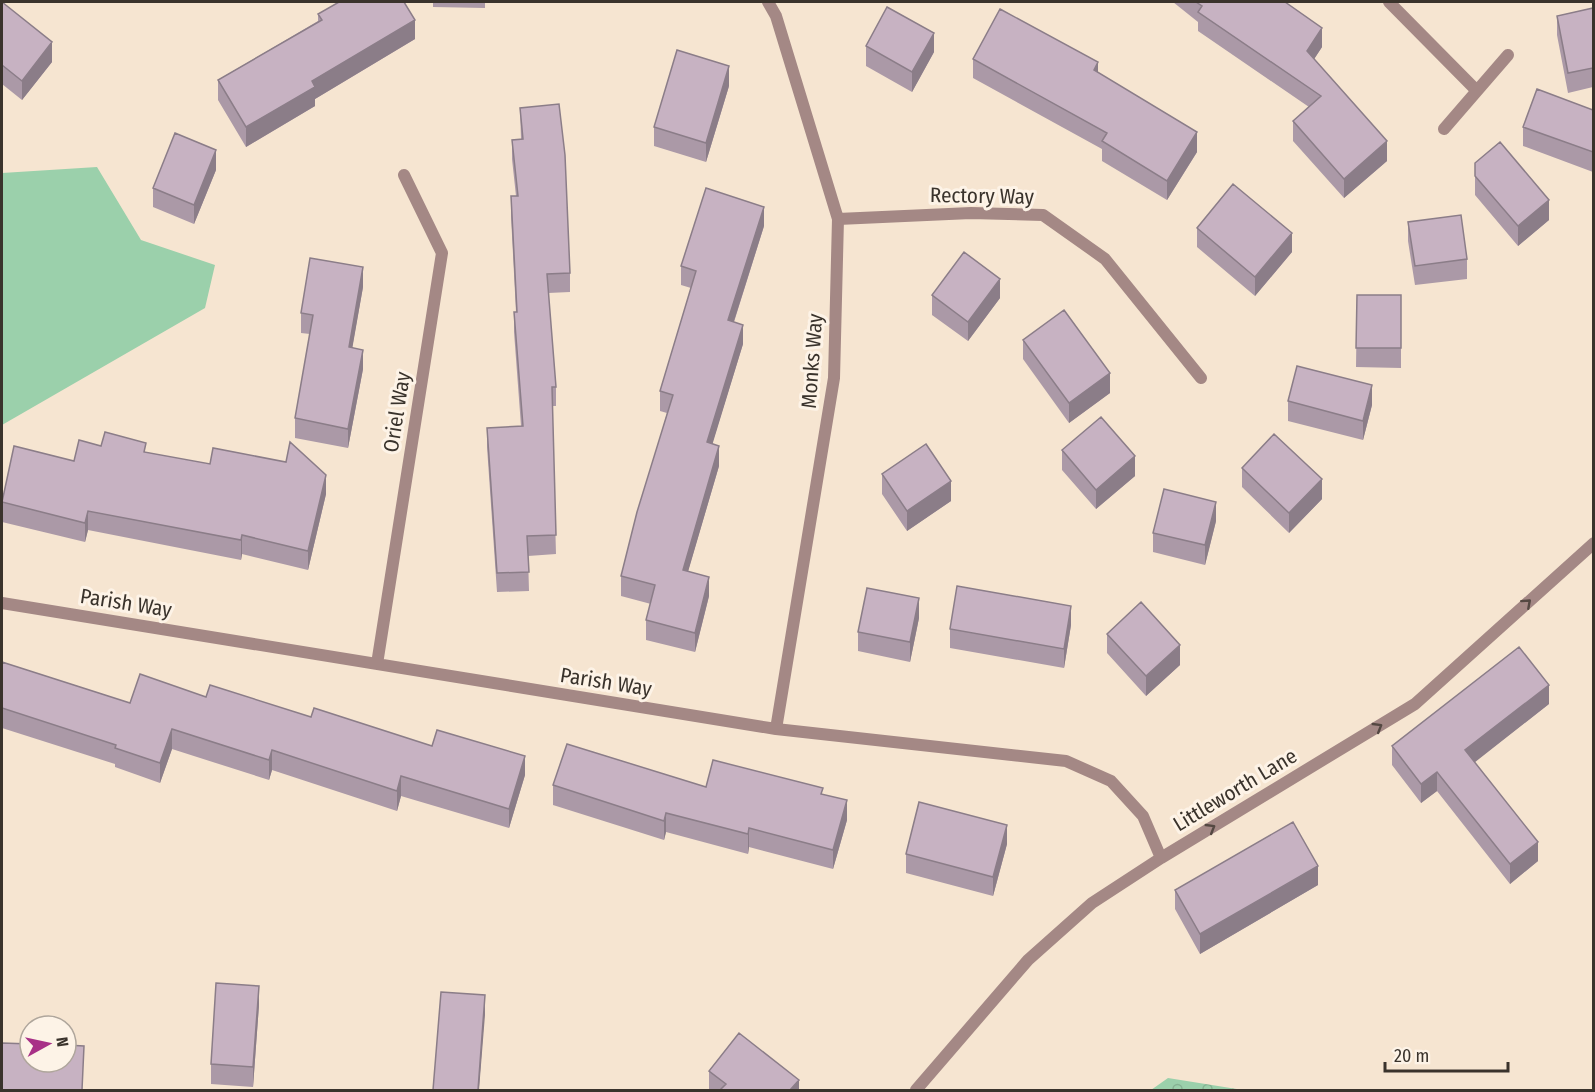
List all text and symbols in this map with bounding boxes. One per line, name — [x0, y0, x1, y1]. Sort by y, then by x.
street label: Rectory Way — [930, 182, 1035, 210]
street label: Monks Way — [796, 312, 828, 409]
street label: Oriel Way — [378, 369, 416, 454]
street label: Parish Way — [78, 583, 174, 623]
one-way arrow — [1521, 599, 1531, 610]
street label: Parish Way — [558, 662, 654, 702]
one-way arrow — [1372, 723, 1382, 734]
street label: Littleworth Lane — [1168, 743, 1302, 837]
one-way arrow — [1205, 823, 1215, 835]
north arrow — [18, 1014, 78, 1074]
scale bar — [1385, 1035, 1508, 1073]
text: N — [52, 1036, 72, 1048]
text: 20 m — [1394, 1045, 1429, 1067]

